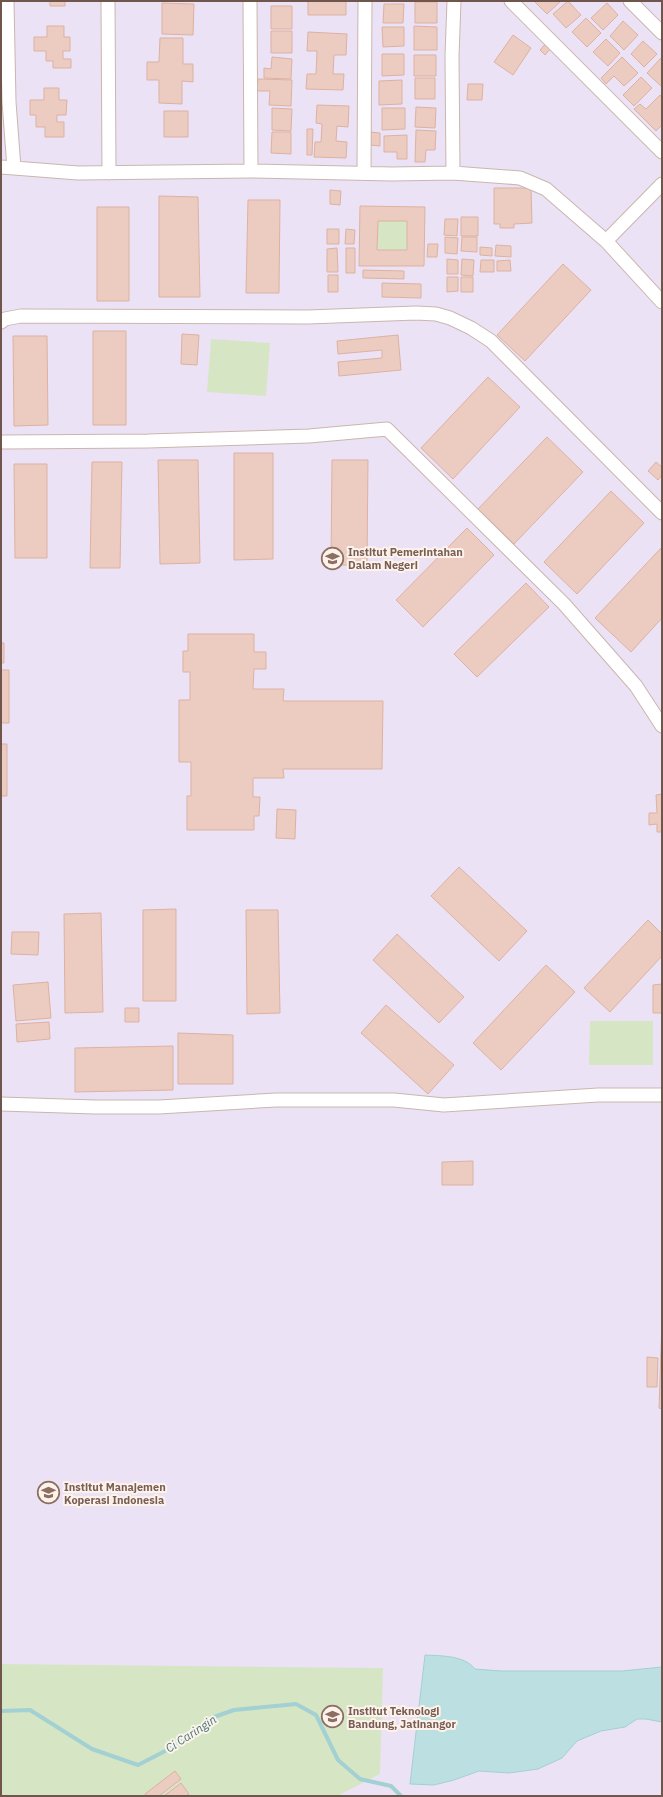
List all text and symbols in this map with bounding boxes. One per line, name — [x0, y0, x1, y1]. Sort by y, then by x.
school or university icon: Institut Pemerintahan Dalam Negeri — [319, 545, 345, 571]
place label: Institut Pemerintahan Dalam Negeri — [348, 545, 463, 572]
school or university icon: Institut Manajemen Koperasi Indonesia — [35, 1480, 61, 1506]
place label: Institut Manajemen Koperasi Indonesia — [64, 1480, 166, 1507]
school or university icon: Institut Teknologi Bandung, Jatinangor — [319, 1704, 345, 1730]
place label: Institut Teknologi Bandung, Jatinangor — [348, 1704, 456, 1731]
water label: Ci Caringin — [162, 1711, 219, 1756]

